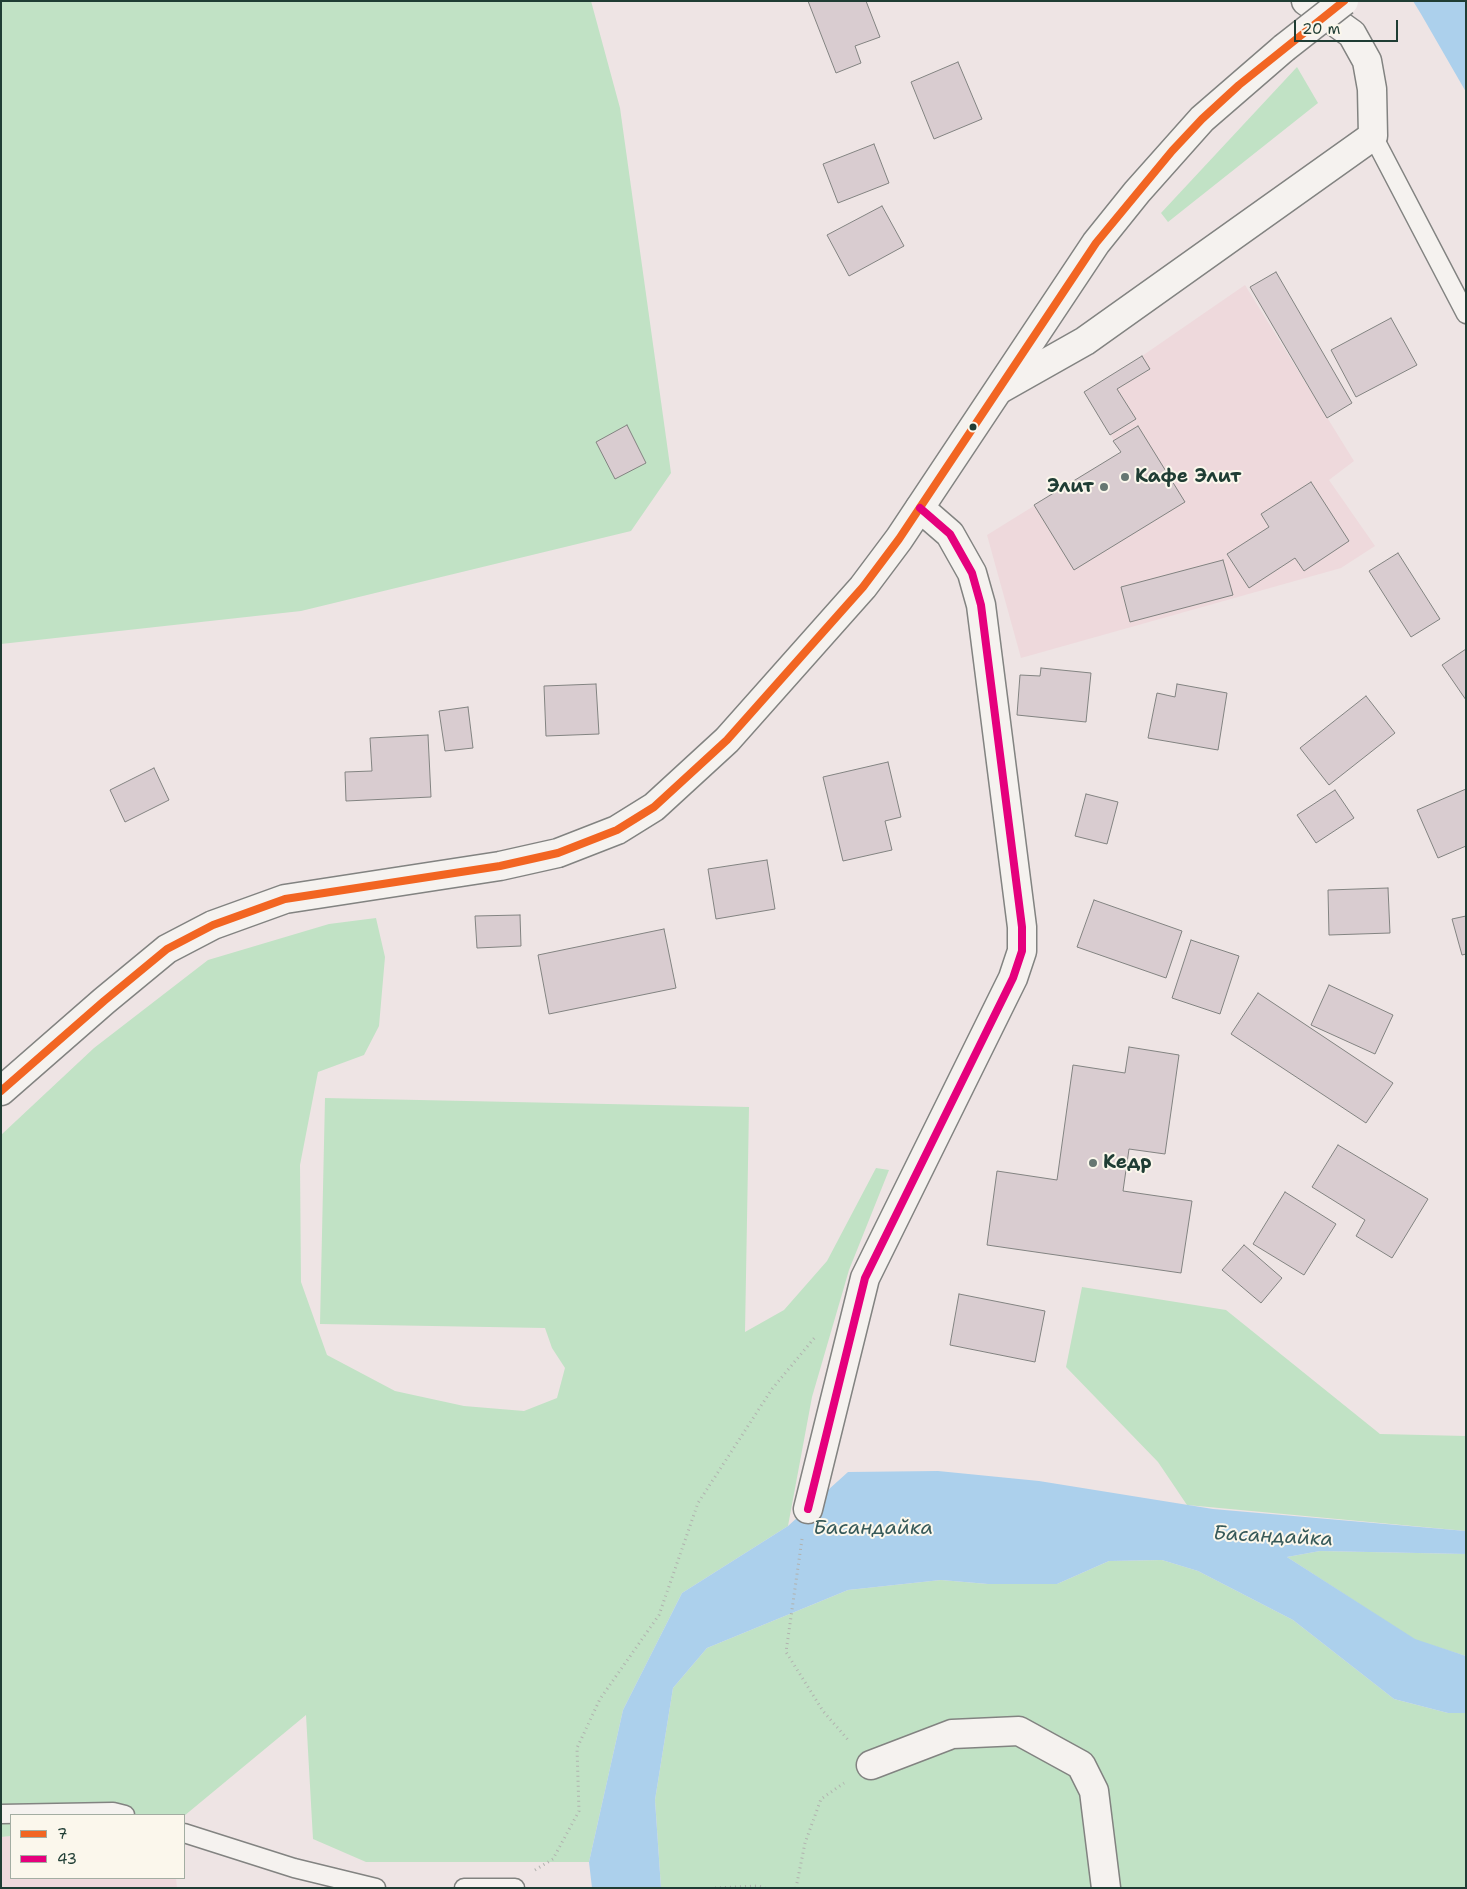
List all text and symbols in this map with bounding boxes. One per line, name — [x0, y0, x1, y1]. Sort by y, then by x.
scale bar — [1297, 10, 1401, 42]
text: 20 m — [1302, 19, 1341, 39]
unlabelled marker — [968, 422, 978, 432]
place label: Кафе Элит — [1135, 466, 1241, 488]
marker: Кафе Элит — [1119, 471, 1131, 483]
place label: Элит — [1047, 476, 1094, 498]
marker: Элит — [1098, 481, 1110, 493]
place label: Кедр — [1103, 1152, 1152, 1174]
marker: Кедр — [1087, 1157, 1099, 1169]
water label: Басандайка — [813, 1517, 933, 1541]
water label: Басандайка — [1212, 1522, 1334, 1552]
legend — [10, 1814, 185, 1879]
text: 7 — [57, 1824, 68, 1844]
text: 43 — [57, 1849, 77, 1869]

